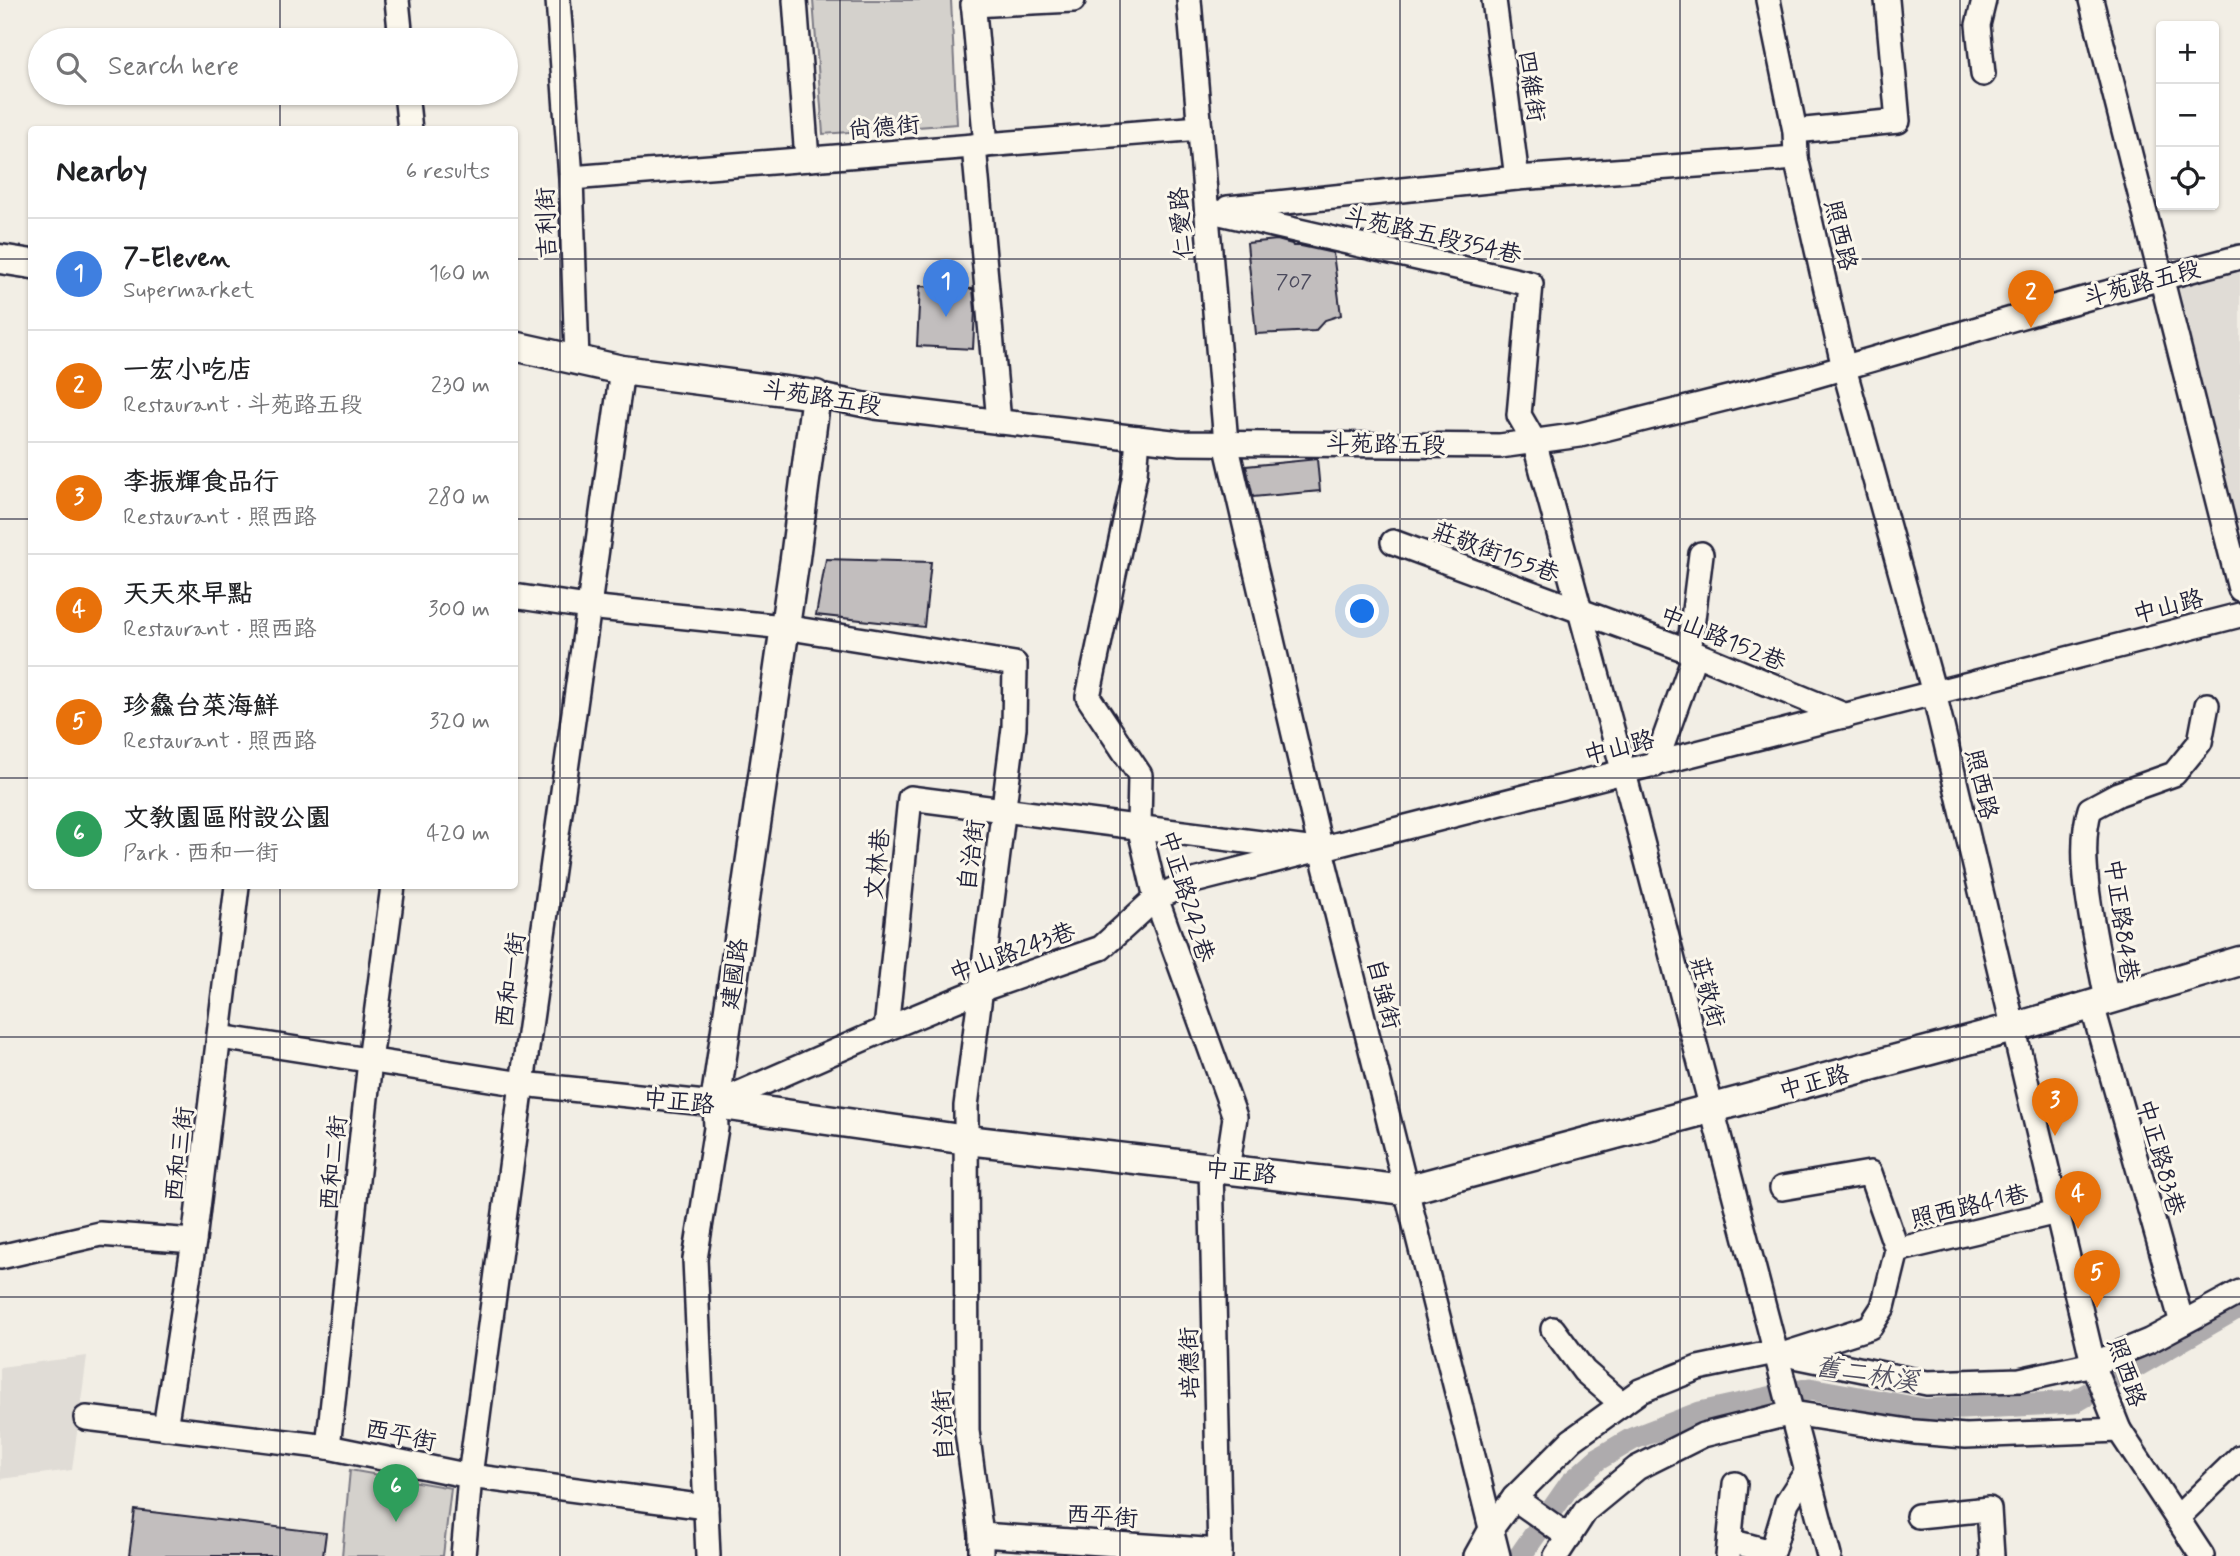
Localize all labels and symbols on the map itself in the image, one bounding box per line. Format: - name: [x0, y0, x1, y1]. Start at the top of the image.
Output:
- street label: 四維街: [1510, 48, 1551, 124]
- street label: 尚德街: [847, 110, 921, 147]
- street label: 吉利街: [531, 186, 564, 259]
- street label: 仁愛路: [1164, 186, 1201, 260]
- street label: 照西路: [1816, 197, 1863, 274]
- street label: 斗苑路五段354巷: [1341, 201, 1525, 272]
- street label: 斗苑路五段: [2080, 254, 2204, 315]
- pin: 1: [923, 259, 969, 317]
- house number: 707: [1276, 268, 1312, 296]
- pin: 2: [2008, 270, 2054, 328]
- street label: 斗苑路五段: [760, 374, 883, 423]
- street label: 斗苑路五段: [1326, 429, 1446, 462]
- street label: 莊敬街155巷: [1428, 516, 1563, 591]
- street label: 中山路: [2130, 584, 2207, 631]
- your location: [1345, 594, 1379, 628]
- street label: 中山路152巷: [1655, 600, 1790, 679]
- street label: 中山路: [1581, 725, 1658, 772]
- street label: 照西路: [1957, 746, 2004, 823]
- street label: 自治街: [953, 818, 992, 893]
- street label: 文林巷: [859, 827, 898, 902]
- street label: 中正路242巷: [1151, 827, 1220, 966]
- street label: 中正路84巷: [2097, 857, 2145, 984]
- street label: 中山路243巷: [945, 916, 1080, 991]
- street label: 西和一街: [489, 931, 534, 1030]
- street label: 建國路: [715, 936, 756, 1012]
- street label: 莊敬街: [1682, 954, 1731, 1031]
- street label: 自強街: [1359, 956, 1406, 1033]
- street label: 中正路: [1776, 1059, 1853, 1108]
- pin: 3: [2032, 1078, 2078, 1136]
- street label: 中正路: [641, 1083, 716, 1122]
- street label: 中正路83巷: [2128, 1096, 2191, 1219]
- street label: 西和三街: [159, 1105, 202, 1204]
- street label: 西和二街: [314, 1114, 355, 1213]
- street label: 中正路: [1203, 1153, 1278, 1192]
- pin: 4: [2055, 1171, 2101, 1229]
- street label: 照西路41巷: [1907, 1179, 2031, 1236]
- pin: 5: [2074, 1250, 2120, 1308]
- street label: 培德街: [1174, 1327, 1207, 1399]
- street label: 照西路: [2099, 1333, 2152, 1412]
- water label: 舊二林溪: [1813, 1350, 1923, 1400]
- street label: 自治街: [927, 1388, 962, 1462]
- street label: 西平街: [362, 1414, 439, 1459]
- pin: 6: [373, 1464, 419, 1522]
- street label: 西平街: [1065, 1500, 1139, 1535]

